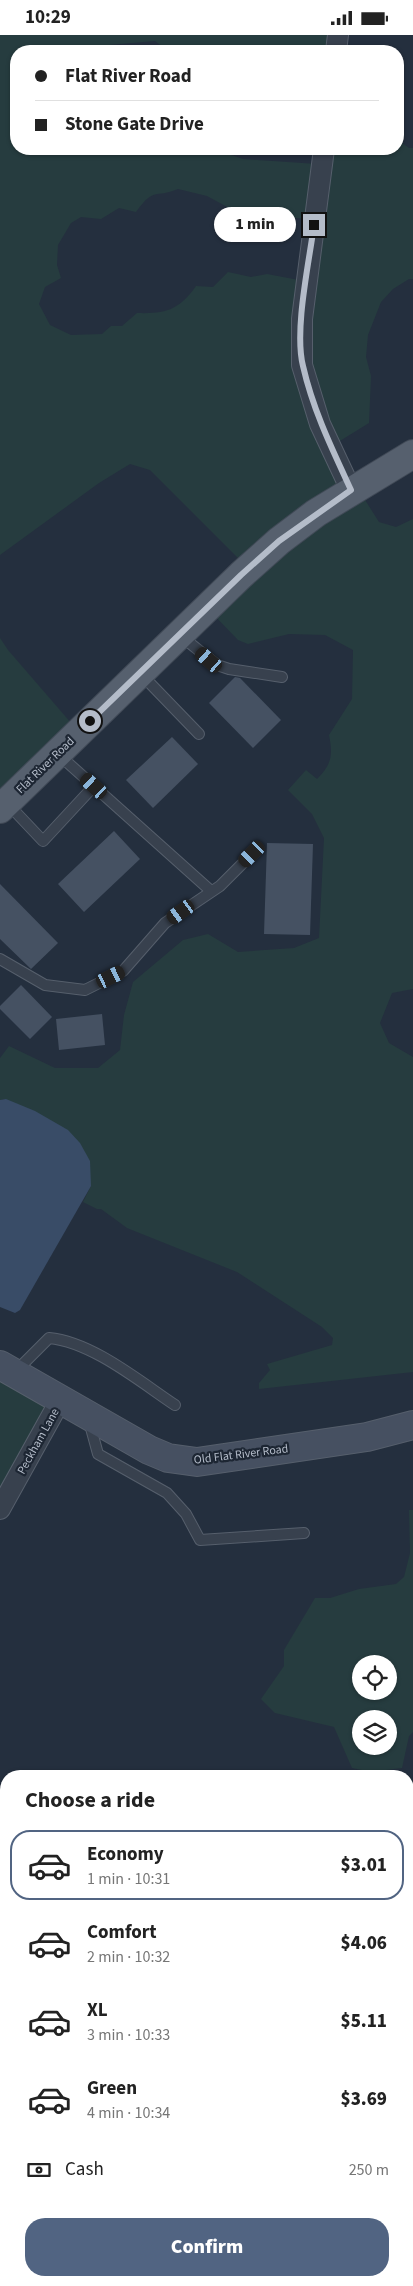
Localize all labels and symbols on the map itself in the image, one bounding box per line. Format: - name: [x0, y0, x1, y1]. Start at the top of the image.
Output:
- callout: 1 min: [214, 207, 296, 243]
- route end: [303, 214, 325, 236]
- car: [192, 644, 225, 676]
- route start: [79, 710, 101, 732]
- street label: Flat River Road: [12, 733, 78, 798]
- car: [77, 770, 110, 802]
- car: [236, 838, 267, 870]
- car: [164, 897, 197, 927]
- car: [94, 964, 127, 990]
- street label: Peckham Lane: [13, 1405, 64, 1477]
- street label: Old Flat River Road: [193, 1440, 289, 1469]

